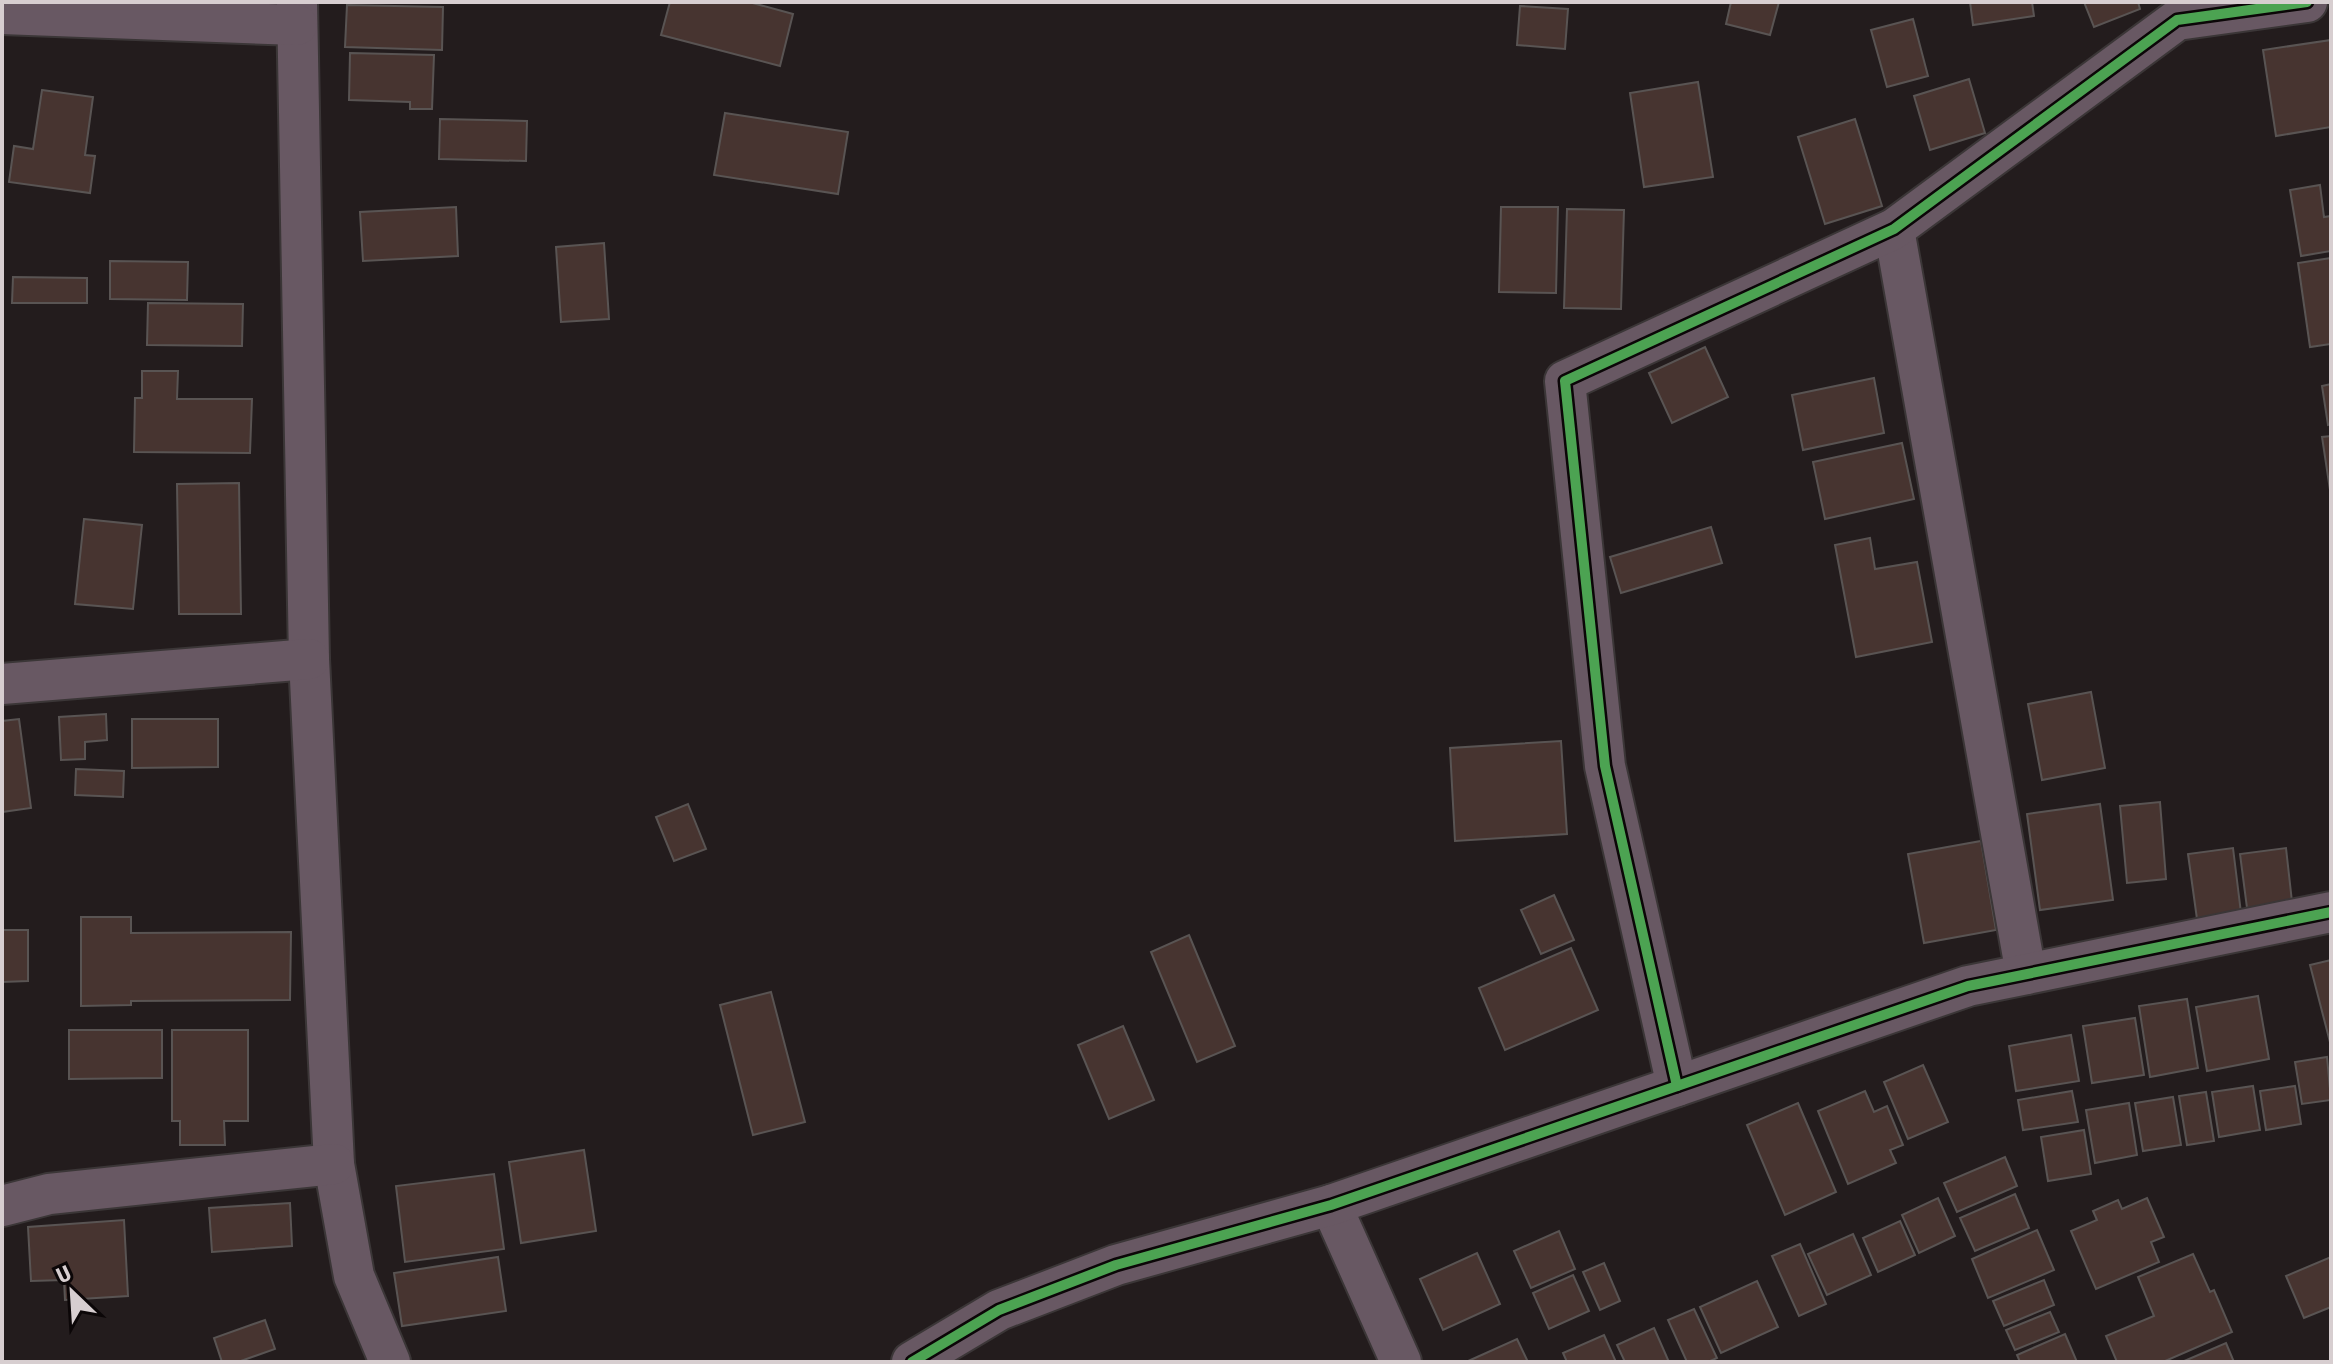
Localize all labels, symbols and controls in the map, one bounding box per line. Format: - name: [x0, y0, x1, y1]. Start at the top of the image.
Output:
- north arrow: [32, 1252, 112, 1332]
- text: U: [52, 1259, 75, 1289]

